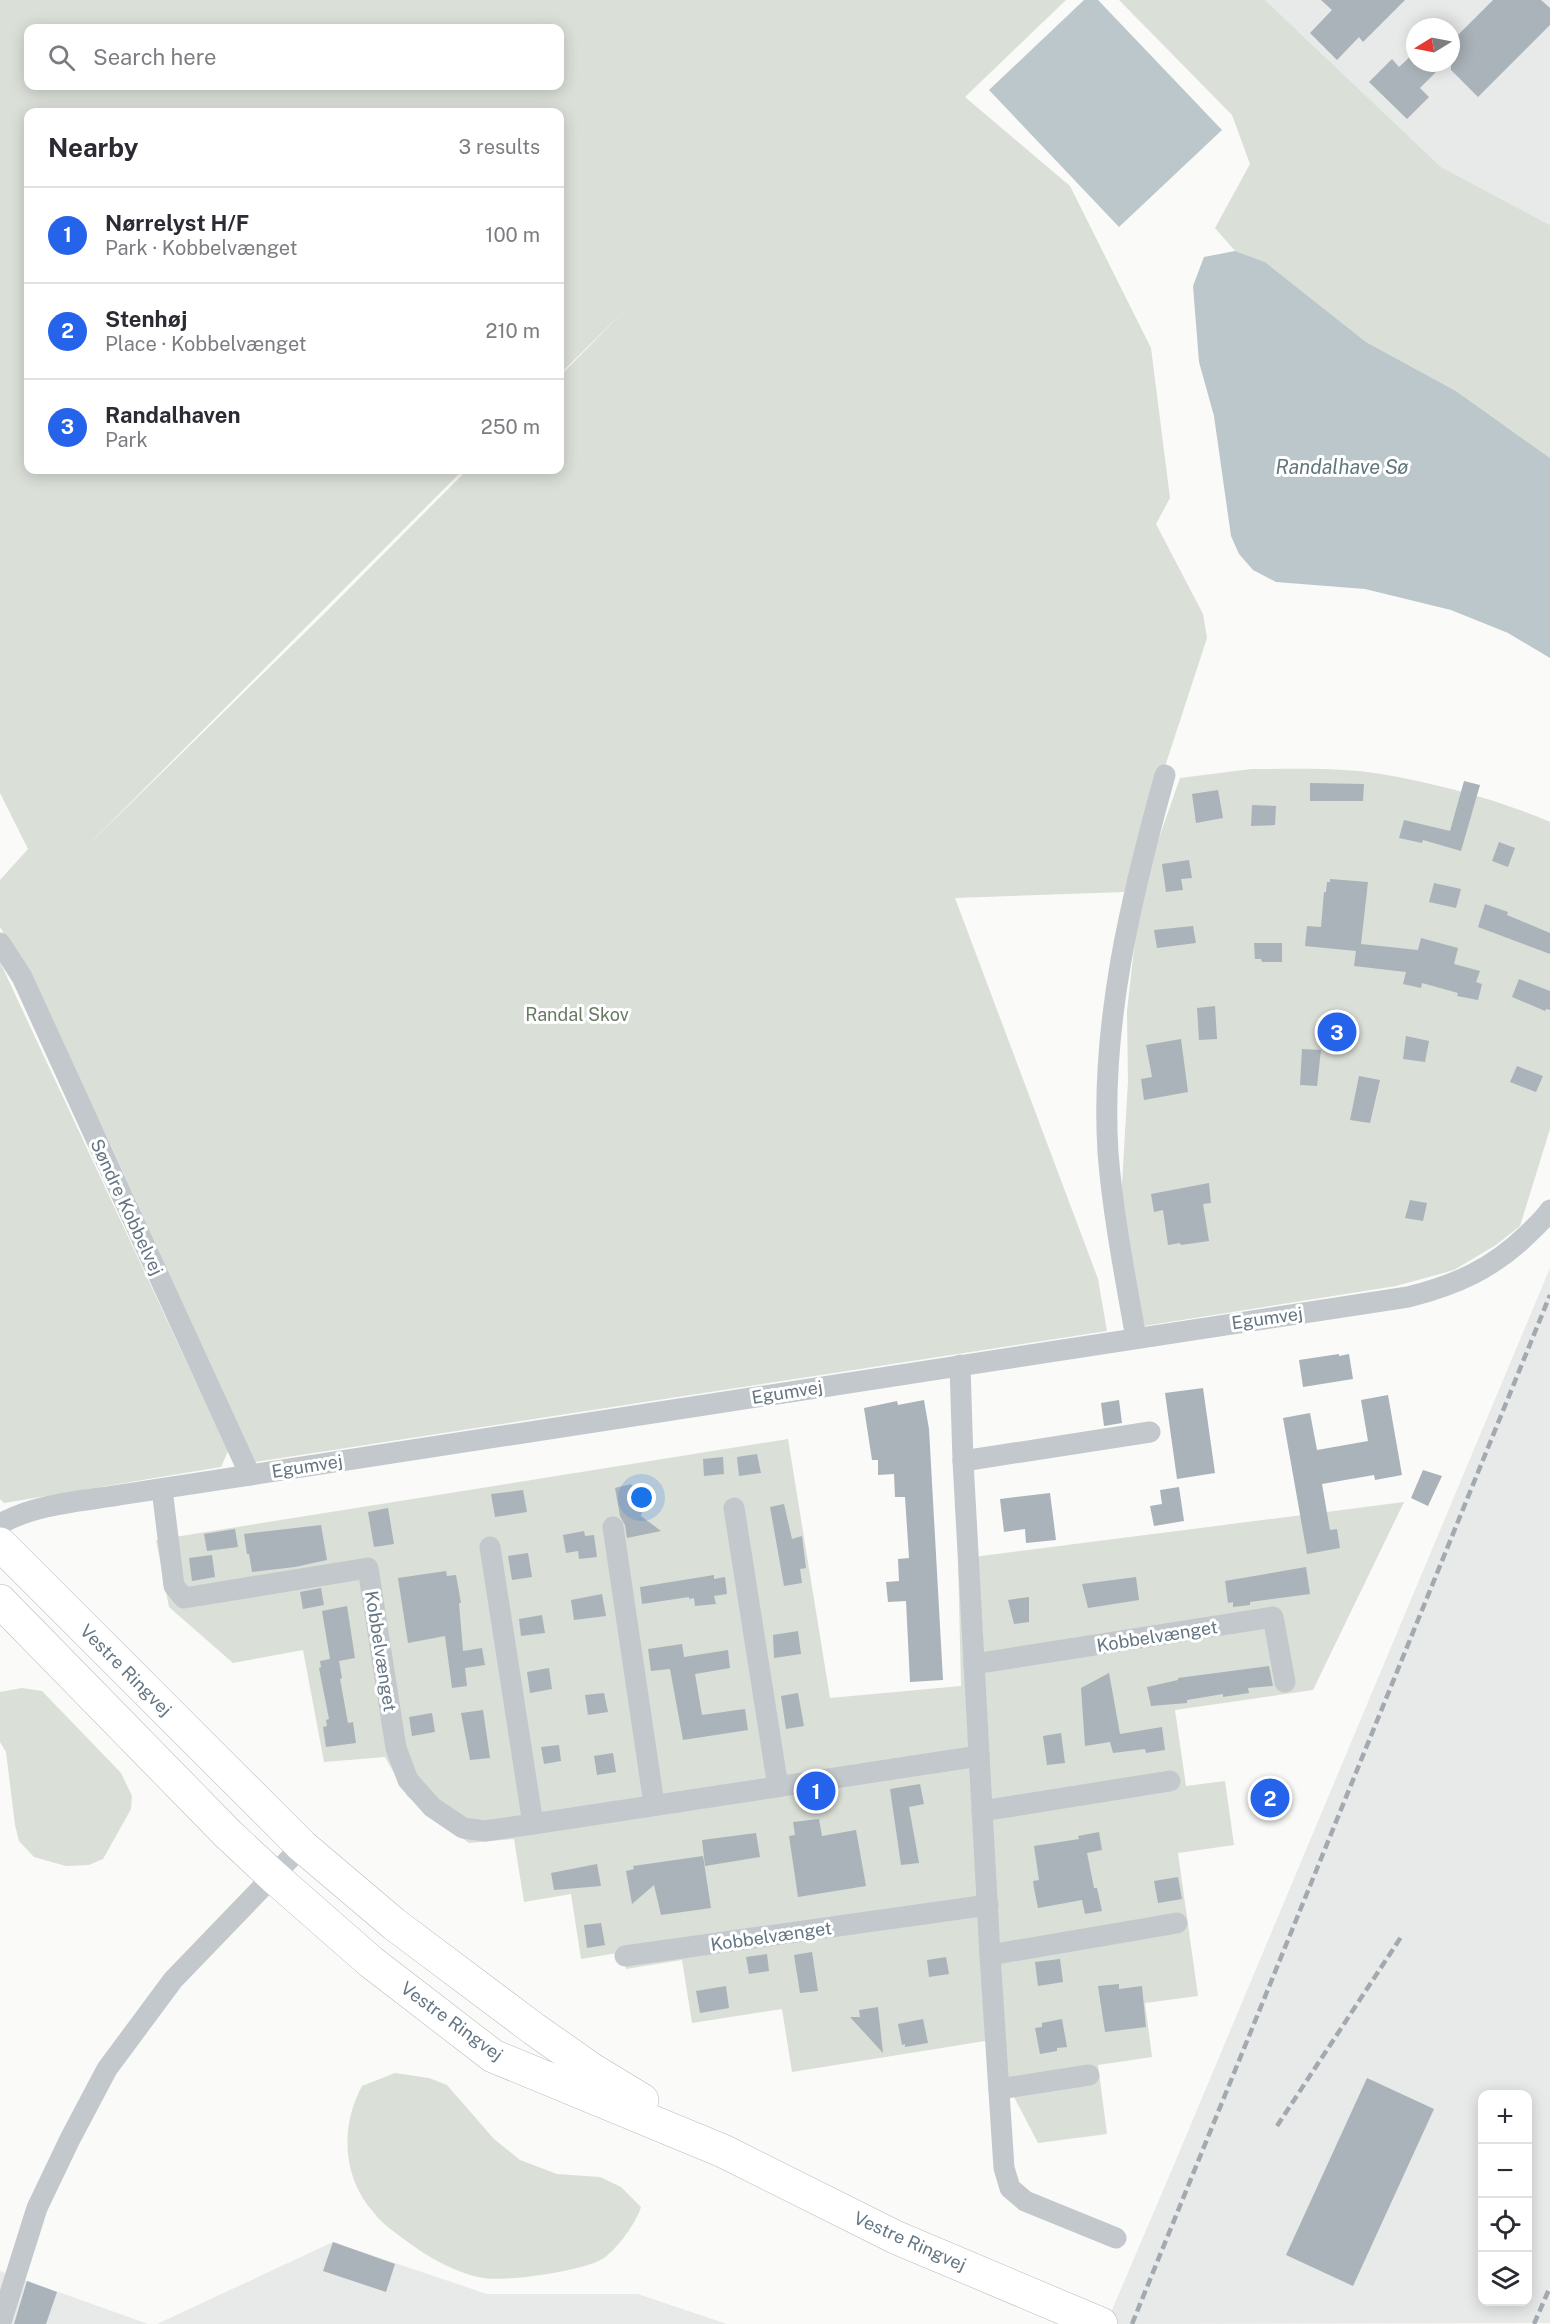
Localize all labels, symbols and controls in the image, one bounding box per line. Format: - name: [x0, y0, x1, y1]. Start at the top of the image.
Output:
- north arrow: [1406, 18, 1460, 72]
- search box: [24, 24, 564, 90]
- icon: search: [45, 41, 78, 74]
- text: Search here: [93, 44, 217, 70]
- text: Nearby: [48, 132, 138, 163]
- text: 3 results: [459, 135, 540, 159]
- text: Nørrelyst H/F: [105, 210, 249, 236]
- text: 1: [63, 223, 72, 247]
- text: 100 m: [485, 223, 540, 247]
- text: Park · Kobbelvænget: [105, 236, 298, 260]
- text: Stenhøj: [105, 306, 187, 332]
- text: 2: [61, 319, 74, 343]
- text: 210 m: [486, 319, 540, 343]
- text: Place · Kobbelvænget: [105, 332, 307, 356]
- text: Randalhaven: [105, 402, 240, 428]
- text: 3: [61, 415, 74, 439]
- text: 250 m: [481, 415, 540, 439]
- text: Park: [105, 428, 148, 452]
- water label: Randalhave Sø: [1276, 455, 1409, 479]
- park label: Randal Skov: [525, 1004, 629, 1025]
- pin: 3: [1318, 1010, 1356, 1054]
- street label: Søndre Kobbelvej: [86, 1136, 168, 1278]
- street label: Egumvej: [1230, 1303, 1304, 1333]
- street label: Egumvej: [750, 1376, 824, 1408]
- street label: Egumvej: [270, 1450, 344, 1482]
- your location: [627, 1483, 656, 1512]
- street label: Kobbelvænget: [361, 1589, 401, 1713]
- street label: Kobbelvænget: [1095, 1616, 1219, 1656]
- street label: Vestre Ringvej: [76, 1620, 176, 1720]
- pin: 1: [796, 1768, 836, 1814]
- pin: 2: [1250, 1776, 1290, 1820]
- street label: Kobbelvænget: [709, 1917, 833, 1955]
- street label: Vestre Ringvej: [397, 1977, 507, 2065]
- map controls: [1478, 2090, 1532, 2306]
- button: +: [1478, 2090, 1532, 2144]
- button: −: [1478, 2144, 1532, 2198]
- button: locate: [1478, 2198, 1532, 2252]
- street label: Vestre Ringvej: [851, 2207, 969, 2275]
- button: layers: [1478, 2252, 1532, 2306]

